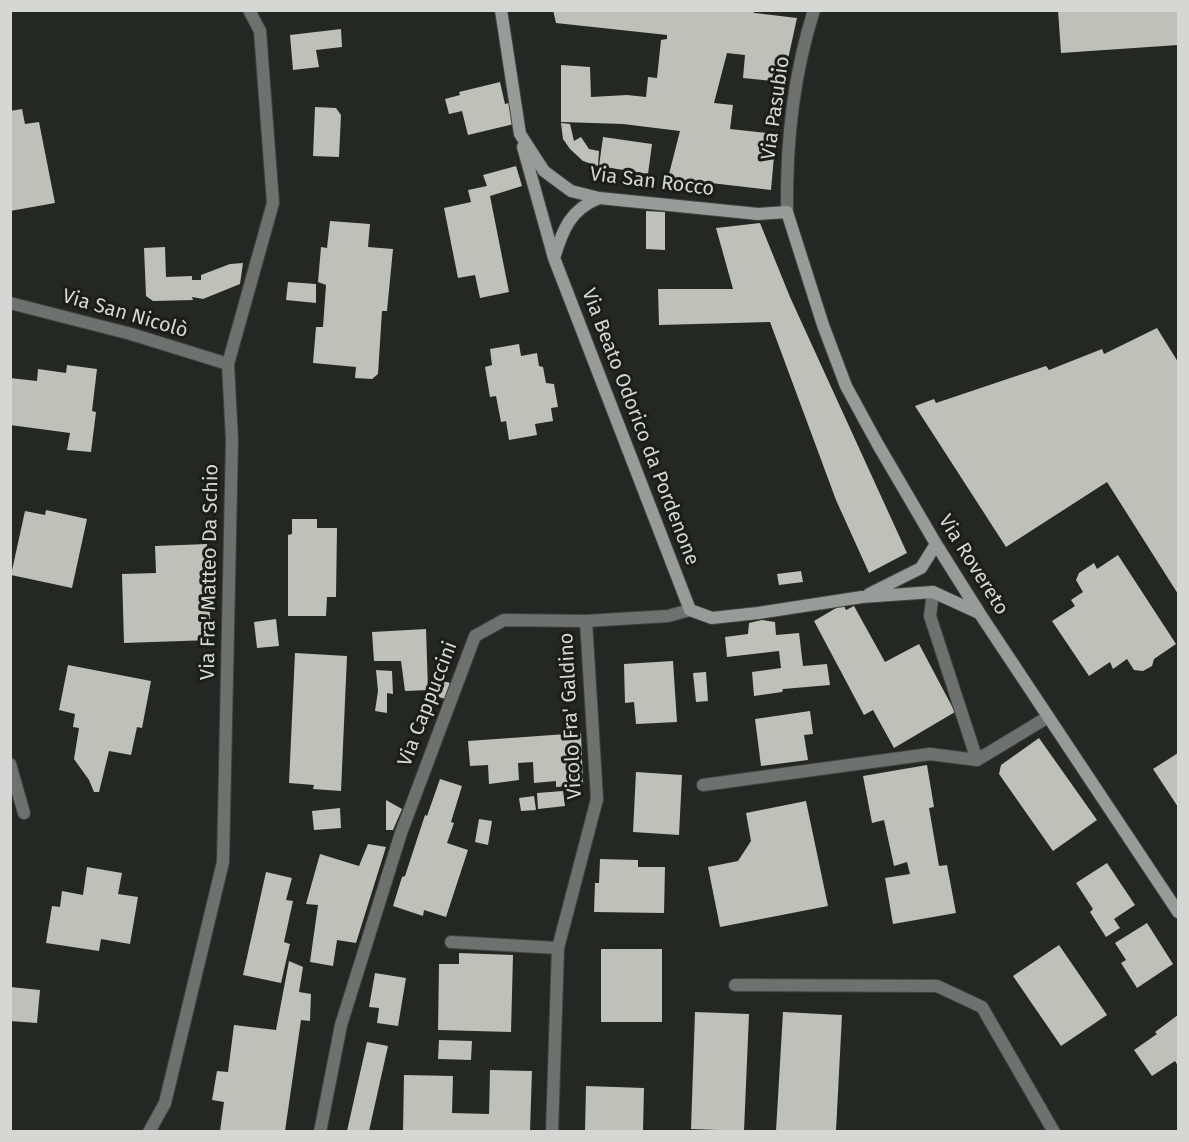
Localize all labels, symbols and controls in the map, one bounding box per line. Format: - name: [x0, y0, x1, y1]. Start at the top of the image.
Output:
- street label: Via Pasubio: [757, 55, 795, 161]
- street label: Via San Rocco: [588, 162, 716, 202]
- street label: Via San Nicolò: [60, 285, 190, 343]
- street label: Via Beato Odorico da Pordenone: [576, 285, 704, 569]
- street label: Via Fra' Matteo Da Schio: [196, 464, 224, 680]
- street label: Via Rovereto: [933, 510, 1013, 620]
- street label: Vicolo Fra' Galdino: [555, 632, 587, 800]
- street label: Via Cappuccini: [393, 638, 463, 770]

